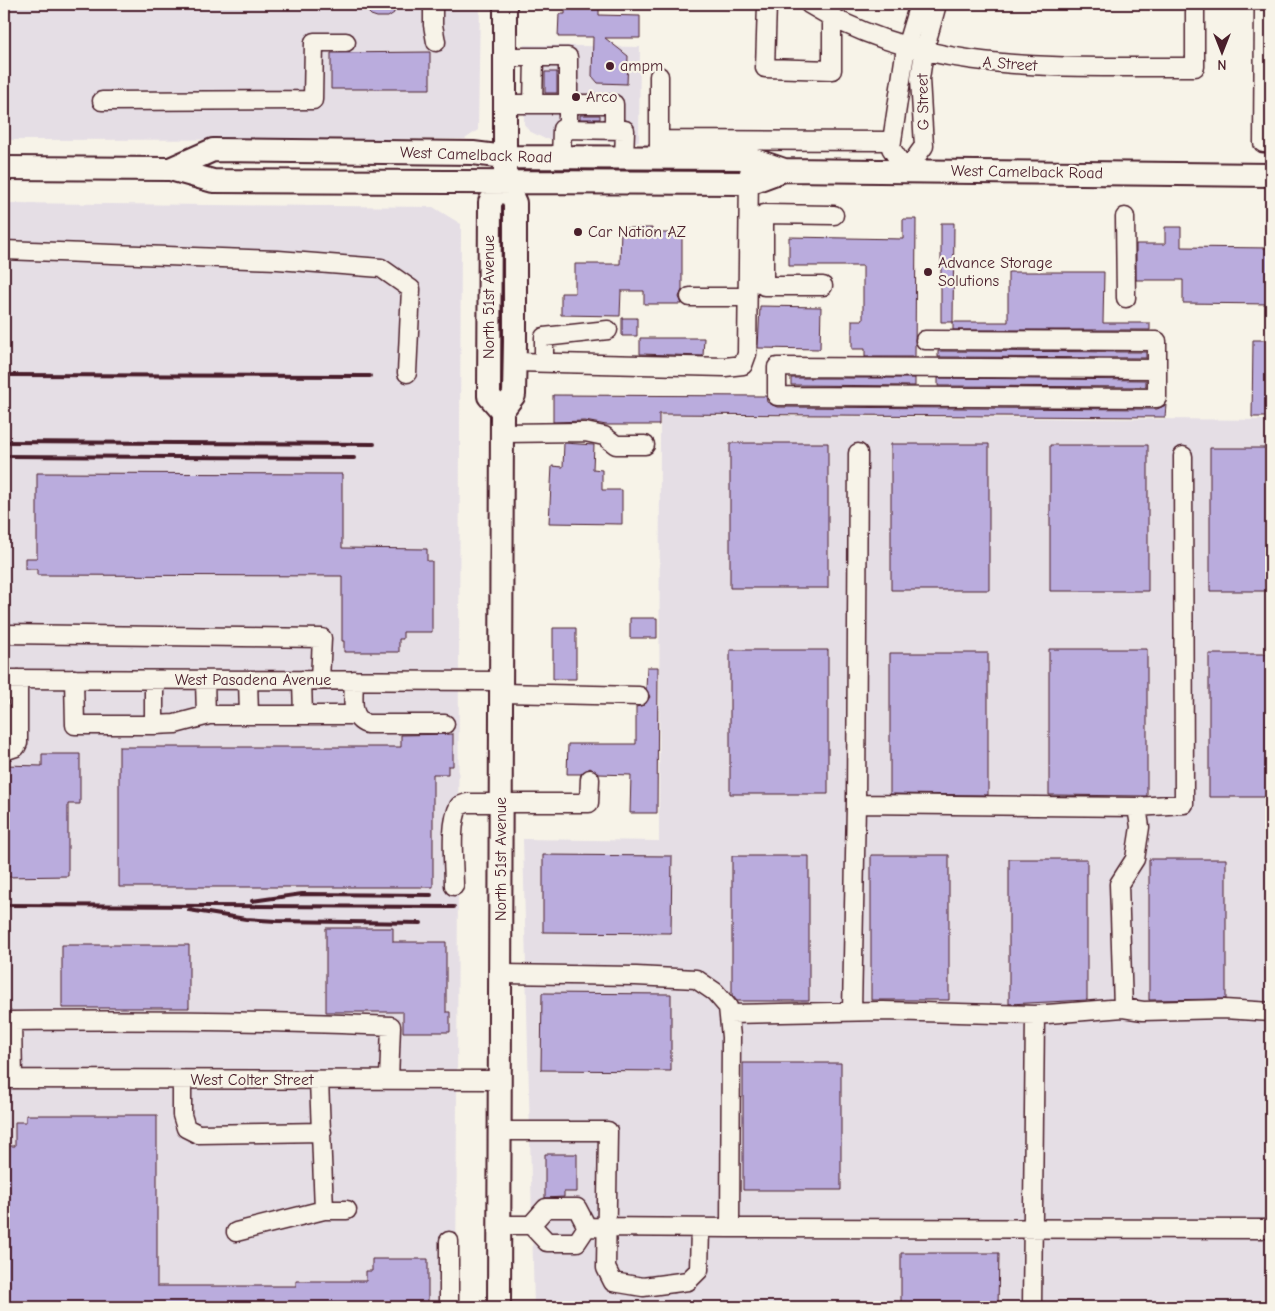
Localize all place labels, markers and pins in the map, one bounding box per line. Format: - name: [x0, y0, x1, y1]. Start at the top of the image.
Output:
- place label: ampm: [620, 57, 663, 75]
- marker: ampm: [604, 60, 616, 72]
- place label: Arco: [586, 88, 617, 106]
- marker: Arco: [570, 91, 582, 103]
- place label: Car Nation AZ: [588, 223, 686, 241]
- marker: Car Nation AZ: [572, 226, 584, 238]
- place label: Advance Storage Solutions: [938, 254, 1053, 290]
- marker: Advance Storage Solutions: [922, 266, 934, 278]

